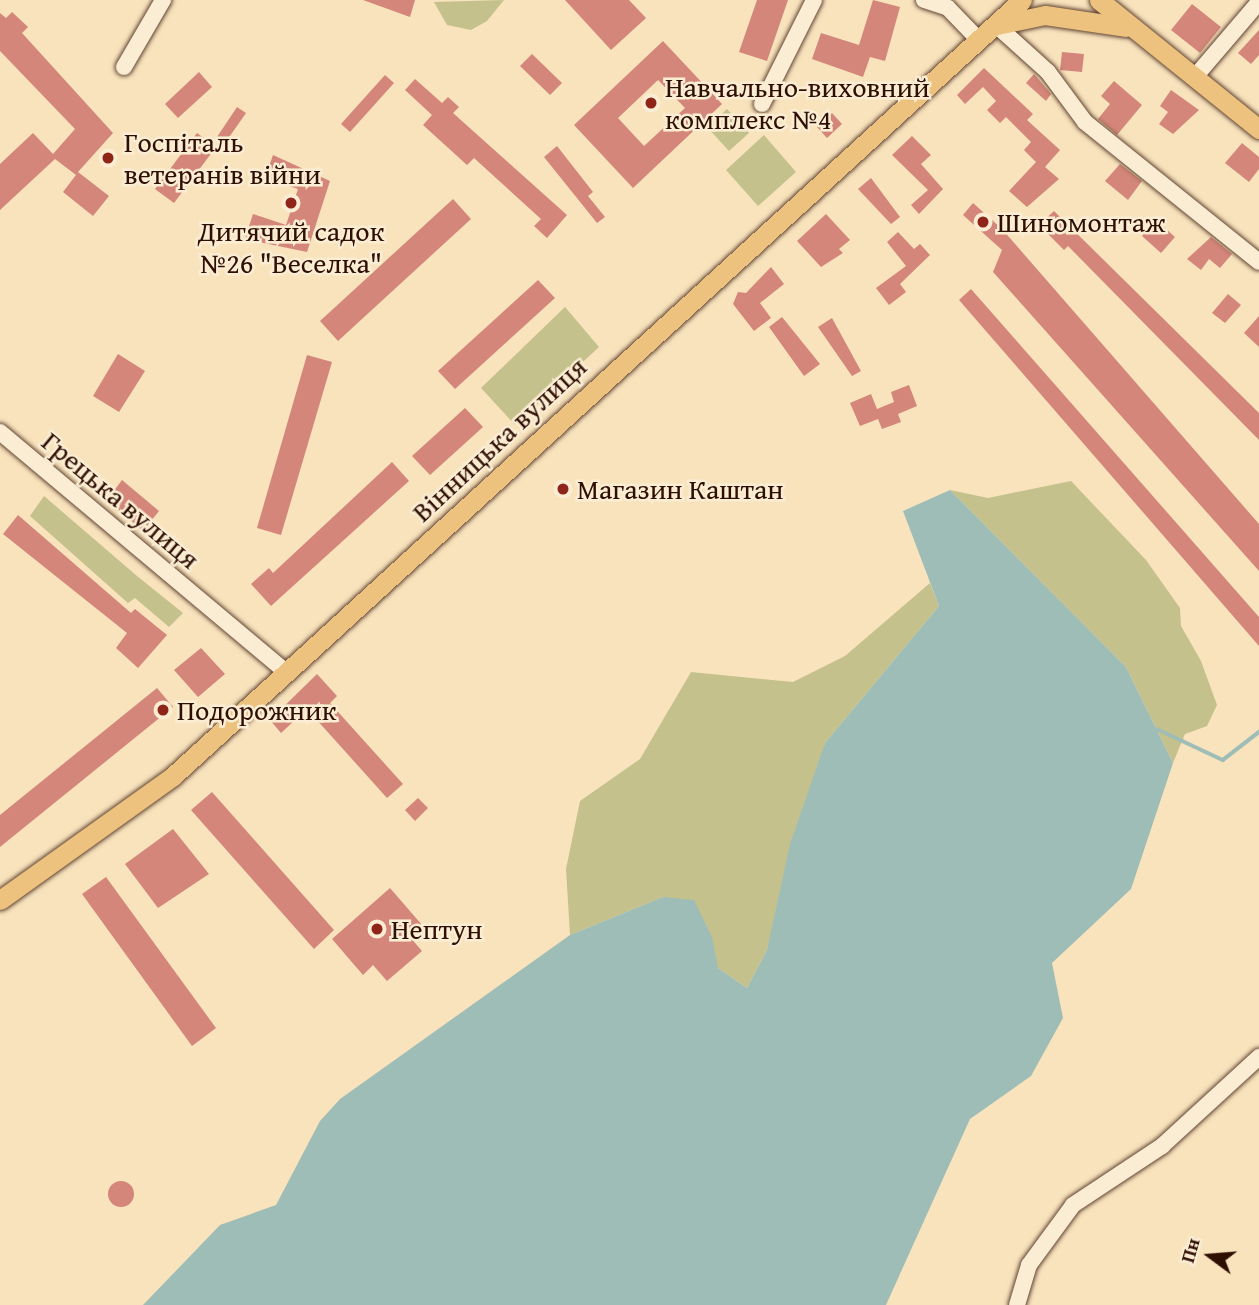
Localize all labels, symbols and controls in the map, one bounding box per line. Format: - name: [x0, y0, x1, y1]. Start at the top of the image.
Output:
- place label: Навчально-виховний комплекс №4: [665, 70, 930, 136]
- marker: Навчально-виховний комплекс №4: [643, 95, 659, 111]
- place label: Госпіталь ветеранів війни: [124, 125, 321, 191]
- marker: Госпіталь ветеранів війни: [98, 148, 118, 168]
- marker: Дитячий садок №26 "Веселка": [283, 195, 299, 211]
- place label: Шиномонтаж: [997, 205, 1165, 239]
- place label: Дитячий садок №26 "Веселка": [198, 214, 384, 280]
- marker: Шиномонтаж: [975, 214, 991, 230]
- street label: Вінницька вулиця: [405, 350, 593, 528]
- street label: Грецька вулиця: [35, 424, 207, 576]
- place label: Магазин Каштан: [577, 472, 784, 506]
- marker: Магазин Каштан: [555, 481, 571, 497]
- place label: Подорожник: [177, 693, 336, 727]
- marker: Подорожник: [155, 702, 171, 718]
- place label: Нептун: [391, 912, 483, 946]
- marker: Нептун: [369, 921, 385, 937]
- north arrow: [1175, 1221, 1245, 1291]
- text: Пн: [1173, 1235, 1207, 1266]

